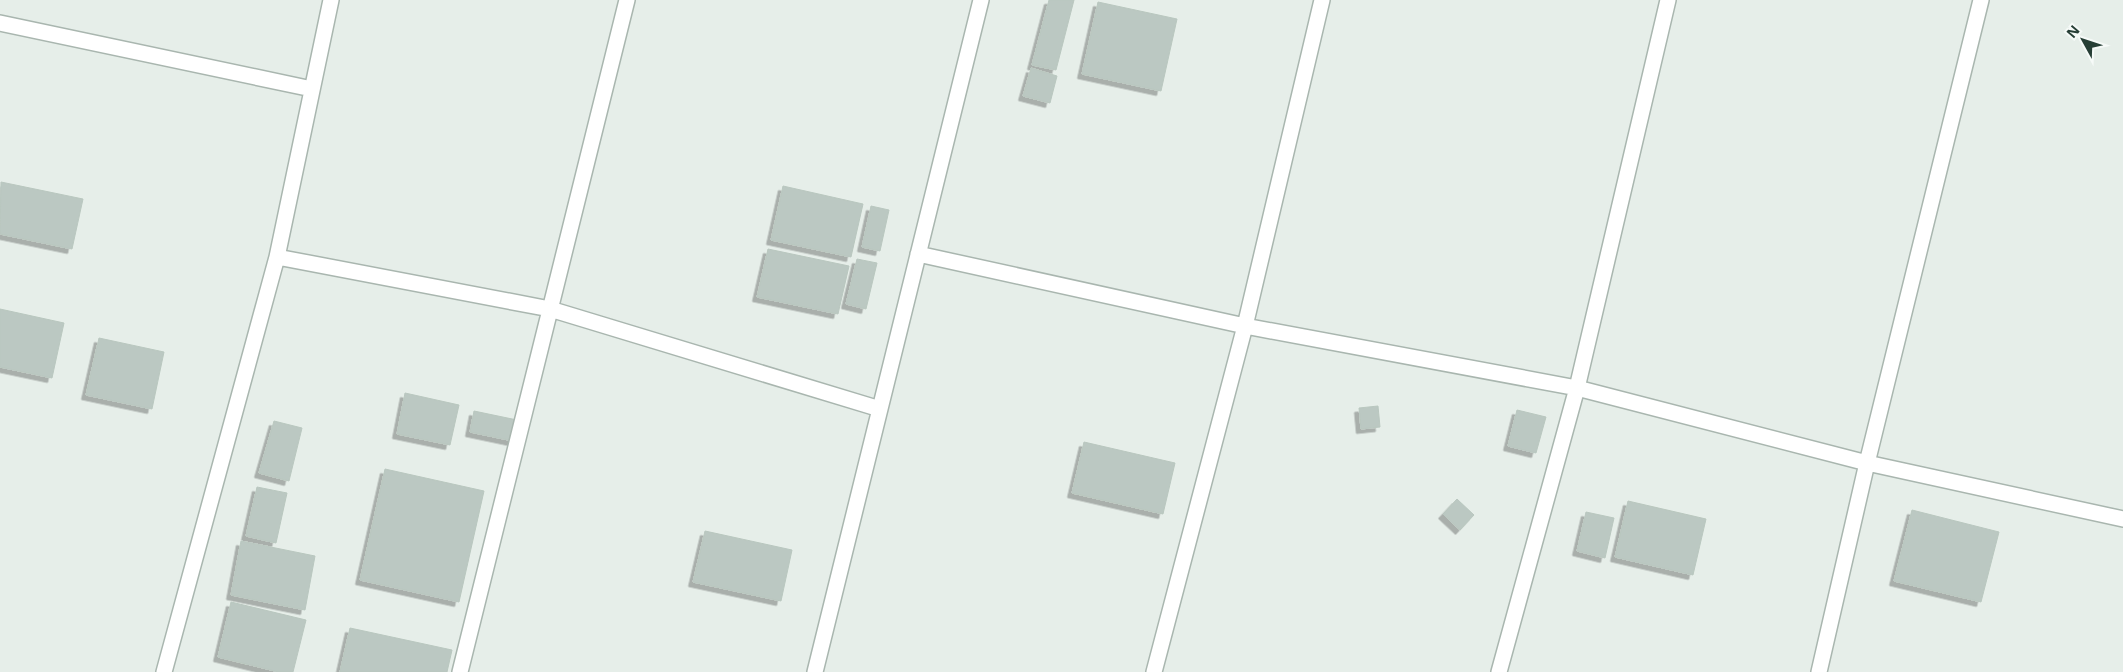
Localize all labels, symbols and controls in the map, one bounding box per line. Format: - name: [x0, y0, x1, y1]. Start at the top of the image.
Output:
- north arrow: [2058, 15, 2108, 65]
- text: N: [2062, 21, 2084, 42]

